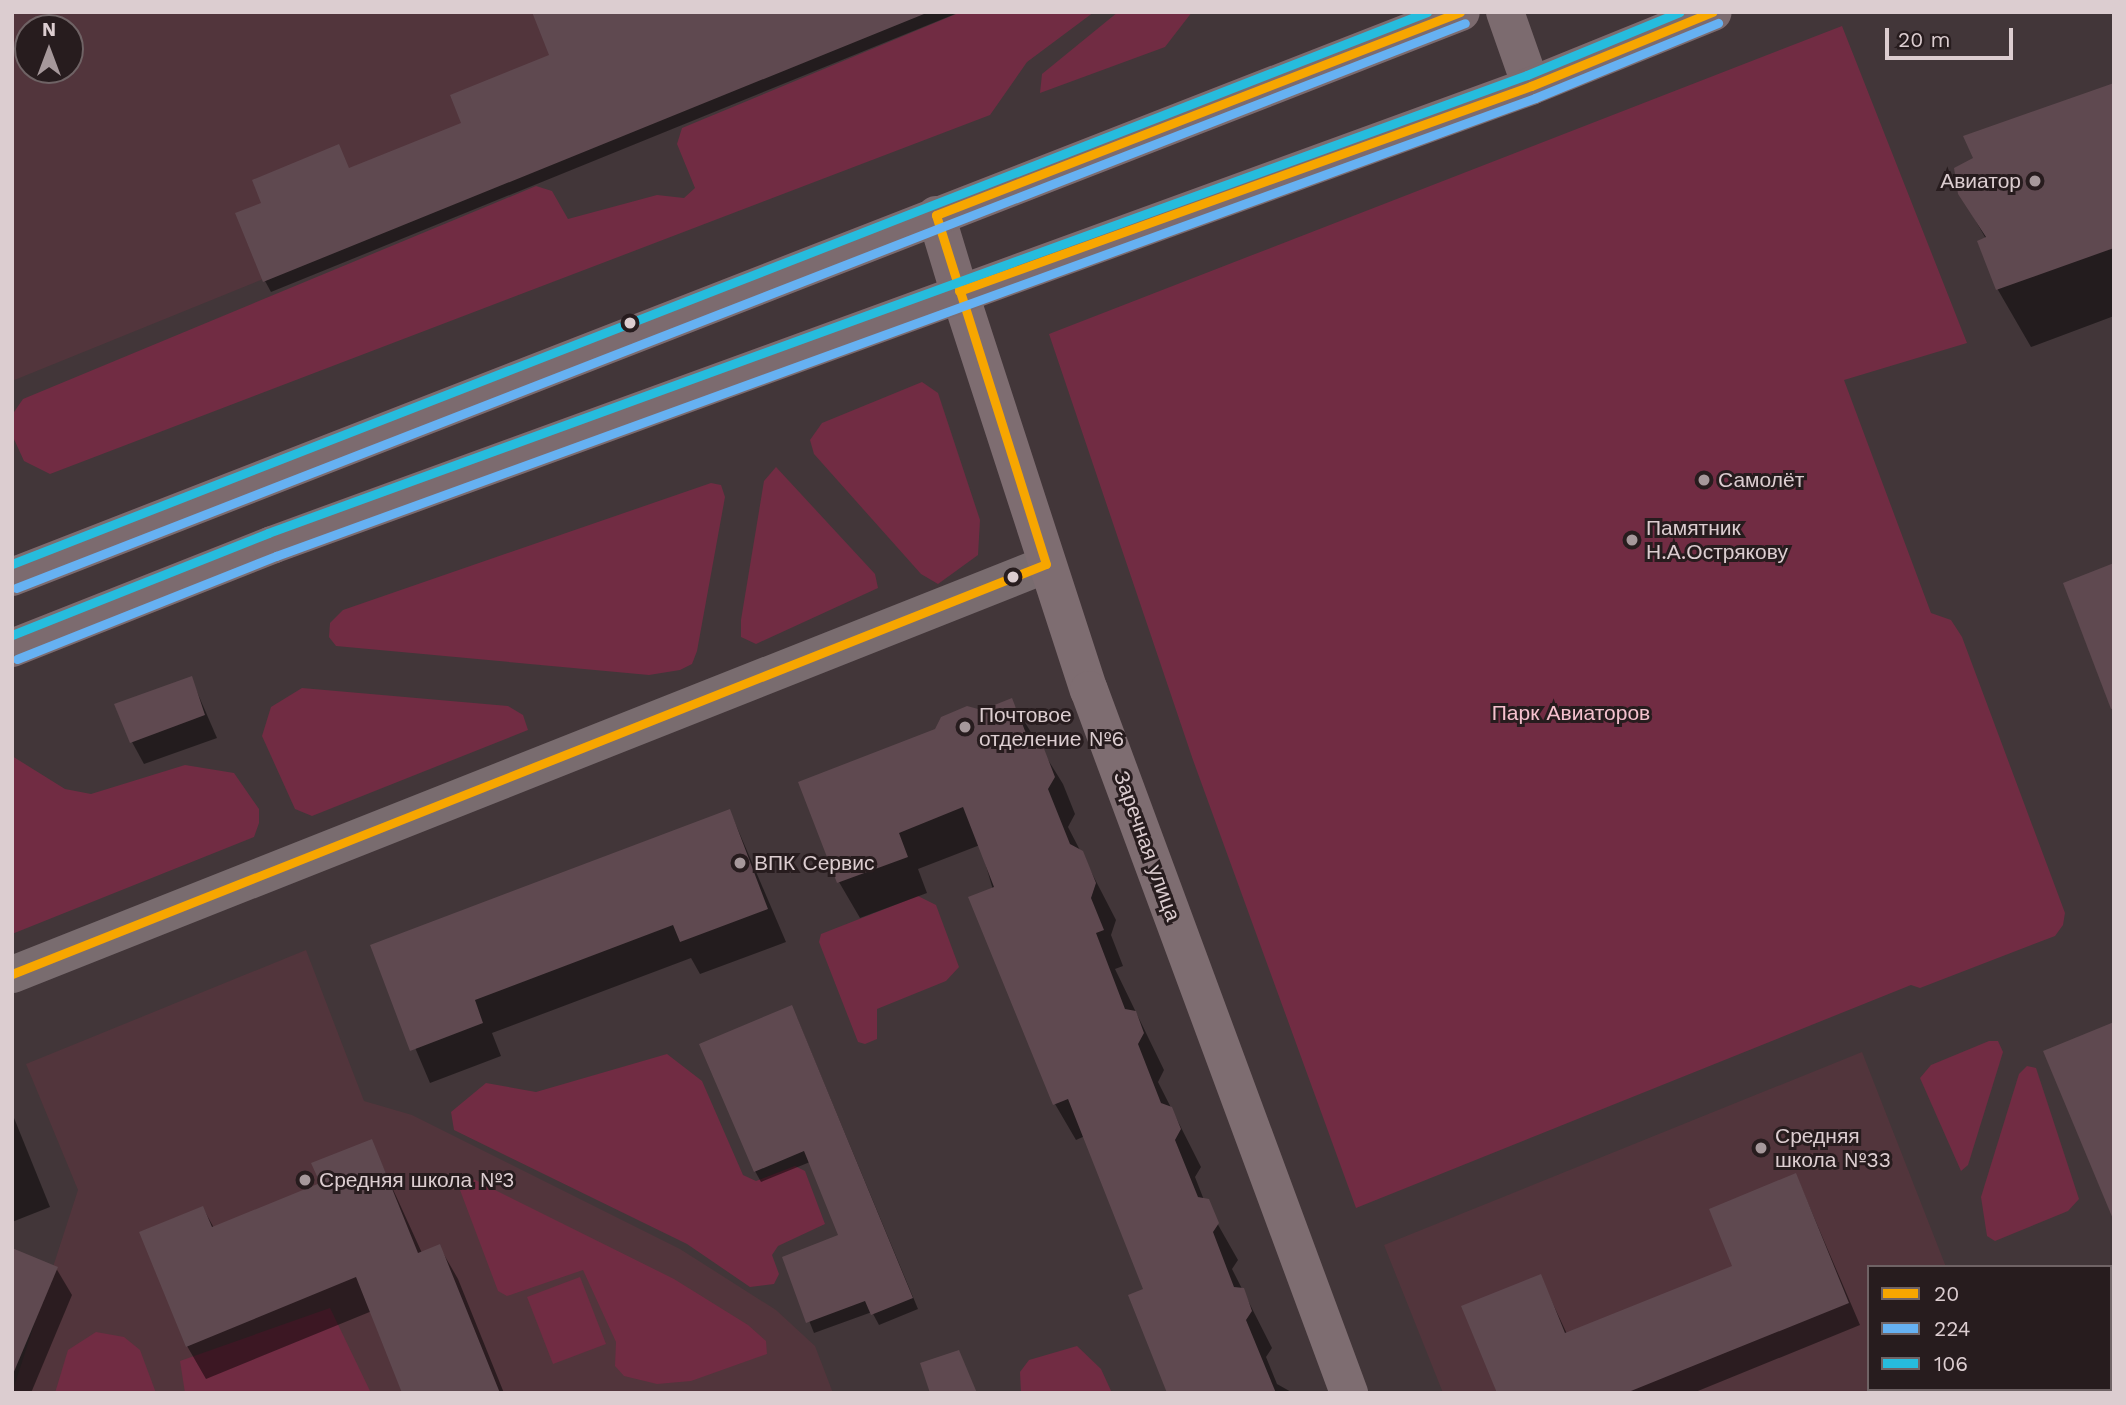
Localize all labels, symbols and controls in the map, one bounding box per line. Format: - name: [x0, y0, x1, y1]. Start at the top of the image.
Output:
- north arrow: [14, 14, 84, 84]
- scale bar: [1888, 14, 2016, 58]
- text: N: [42, 18, 56, 41]
- text: 20 m: [1898, 27, 1950, 52]
- place label: Авиатор: [1940, 168, 2021, 194]
- marker: Авиатор: [2027, 173, 2043, 189]
- unlabelled marker: [623, 316, 637, 330]
- place label: Самолёт: [1718, 467, 1804, 493]
- marker: Самолёт: [1696, 472, 1712, 488]
- place label: Памятник Н.А.Острякову: [1646, 515, 1788, 565]
- marker: Памятник Н.А.Острякову: [1624, 532, 1640, 548]
- unlabelled marker: [1006, 570, 1020, 584]
- park label: Парк Авиаторов: [1492, 700, 1650, 726]
- place label: Почтовое отделение №6: [979, 702, 1124, 752]
- marker: Почтовое отделение №6: [957, 719, 973, 735]
- street label: Заречная улица: [1108, 768, 1186, 924]
- place label: ВПК Сервис: [754, 850, 874, 876]
- marker: ВПК Сервис: [732, 855, 748, 871]
- place label: Средняя школа №33: [1775, 1123, 1891, 1173]
- marker: Средняя школа №33: [1753, 1140, 1769, 1156]
- place label: Средняя школа №3: [319, 1167, 515, 1193]
- marker: Средняя школа №3: [297, 1172, 313, 1188]
- legend: [1867, 1265, 2112, 1391]
- text: 20: [1934, 1281, 1959, 1306]
- text: 224: [1934, 1316, 1971, 1341]
- text: 106: [1934, 1351, 1968, 1376]

